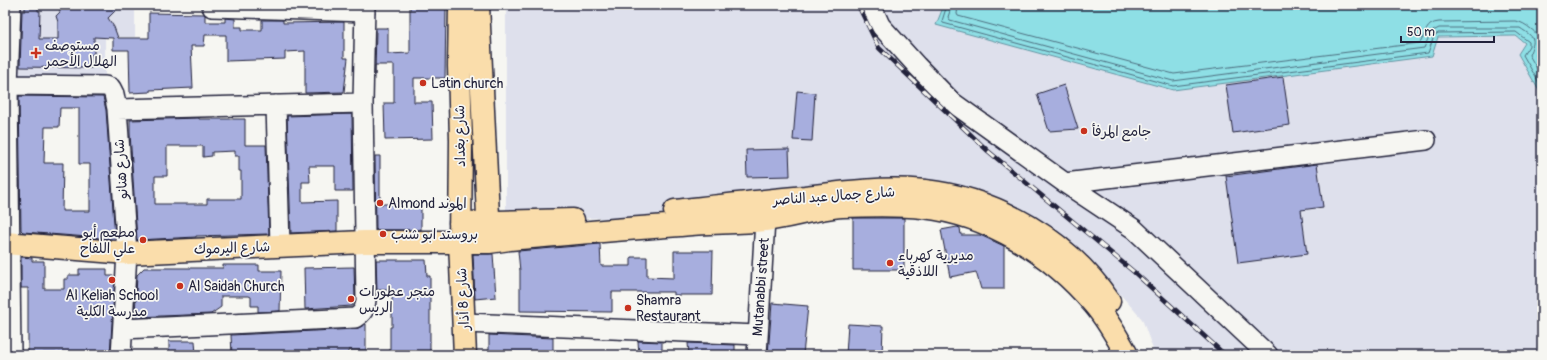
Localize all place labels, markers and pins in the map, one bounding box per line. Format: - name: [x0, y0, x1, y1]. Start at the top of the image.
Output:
- place label: مستوصف الهلال الأحمر: [44, 37, 117, 70]
- marker: مستوصف الهلال الأحمر: [30, 47, 42, 59]
- place label: Latin church: [431, 75, 503, 92]
- marker: Latin church: [418, 78, 428, 88]
- place label: جامع المرفأ: [1092, 123, 1151, 142]
- marker: جامع المرفأ: [1079, 126, 1089, 136]
- place label: Almond الموند: [388, 195, 467, 212]
- marker: Almond الموند: [375, 198, 385, 208]
- place label: مطعم أبو علي اللفاح: [80, 224, 135, 261]
- place label: بروستد ابو شنب: [391, 226, 478, 243]
- marker: بروستد ابو شنب: [378, 229, 388, 239]
- marker: مطعم أبو علي اللفاح: [138, 235, 148, 245]
- place label: مديرية كهرباء اللاذقية: [898, 247, 974, 280]
- marker: مديرية كهرباء اللاذقية: [885, 258, 895, 268]
- marker: Al Keliah School مدرسة الكلية: [107, 275, 117, 285]
- place label: Al Saidah Church: [188, 278, 285, 295]
- marker: Al Saidah Church: [175, 281, 185, 291]
- place label: متجر عطورات الريس: [359, 283, 435, 316]
- place label: Al Keliah School مدرسة الكلية: [66, 287, 158, 320]
- place label: Shamra Restaurant: [636, 292, 701, 325]
- marker: متجر عطورات الريس: [346, 294, 356, 304]
- marker: Shamra Restaurant: [623, 303, 633, 313]

